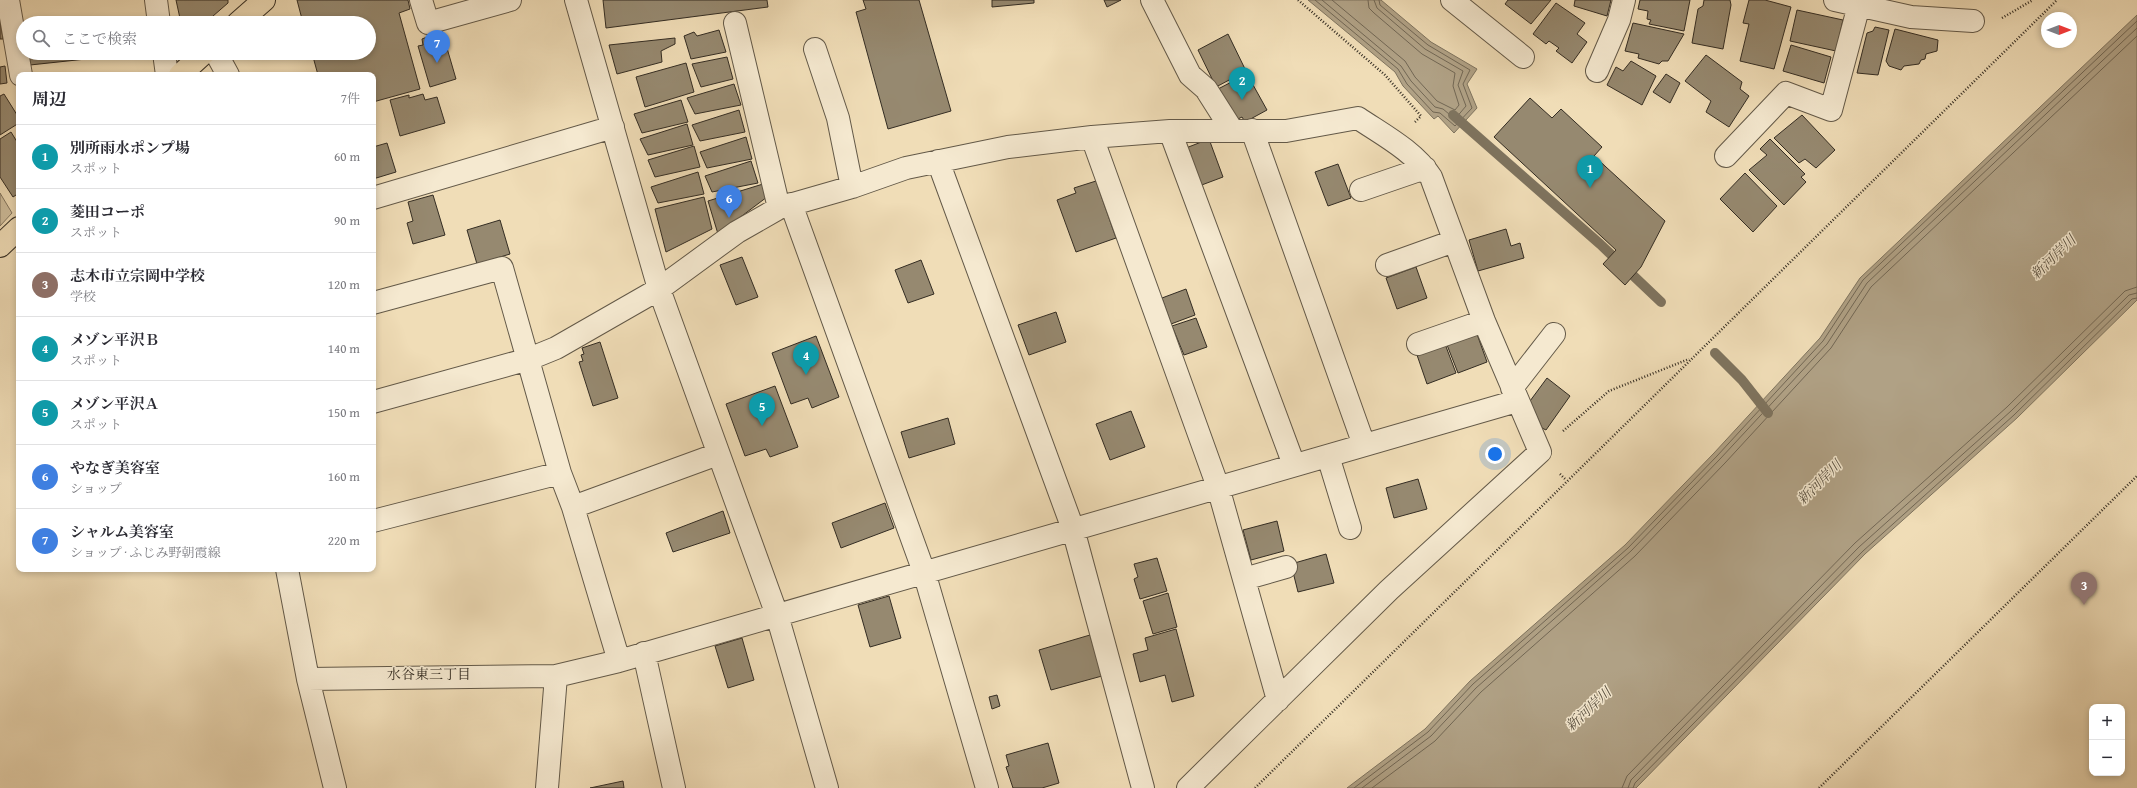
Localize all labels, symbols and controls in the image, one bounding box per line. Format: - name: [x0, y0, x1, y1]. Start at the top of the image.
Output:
- north arrow: [2041, 12, 2077, 48]
- search box: [16, 16, 376, 60]
- icon: search: [30, 27, 52, 49]
- text: ここで検索: [62, 28, 137, 49]
- pin: 7: [424, 30, 450, 63]
- pin: 2: [1229, 67, 1255, 100]
- text: 周辺: [32, 86, 66, 111]
- text: 7件: [341, 89, 360, 108]
- text: 別所雨水ポンプ場: [70, 137, 190, 158]
- text: 1: [42, 147, 48, 166]
- text: 60 m: [334, 147, 360, 166]
- pin: 1: [1577, 155, 1603, 188]
- text: スポット: [70, 159, 122, 178]
- pin: 6: [716, 185, 742, 218]
- text: 菱田コーポ: [70, 201, 145, 222]
- text: 2: [42, 211, 48, 230]
- text: 90 m: [334, 211, 360, 230]
- text: スポット: [70, 223, 122, 242]
- water label: 新河岸川: [2026, 229, 2082, 284]
- text: 志木市立宗岡中学校: [70, 265, 205, 286]
- text: 3: [42, 275, 48, 294]
- text: 120 m: [328, 275, 360, 294]
- text: 学校: [70, 287, 96, 306]
- text: メゾン平沢Ｂ: [70, 329, 160, 350]
- text: 4: [42, 339, 48, 358]
- text: 140 m: [328, 339, 360, 358]
- pin: 4: [793, 342, 819, 375]
- text: スポット: [70, 351, 122, 370]
- text: メゾン平沢Ａ: [70, 393, 160, 414]
- pin: 5: [749, 393, 775, 426]
- text: 5: [42, 403, 48, 422]
- text: 150 m: [328, 403, 360, 422]
- text: スポット: [70, 415, 122, 434]
- your location: [1485, 444, 1505, 464]
- water label: 新河岸川: [1792, 454, 1847, 509]
- text: やなぎ美容室: [70, 457, 160, 478]
- text: 6: [42, 467, 48, 486]
- text: 160 m: [328, 467, 360, 486]
- text: ショップ: [70, 479, 122, 498]
- text: シャルム美容室: [70, 521, 174, 542]
- text: 7: [42, 531, 48, 550]
- text: 220 m: [328, 531, 360, 550]
- text: ショップ · ふじみ野朝霞線: [70, 543, 221, 562]
- pin: 3: [2071, 572, 2097, 605]
- district label: 水谷東三丁目: [387, 664, 471, 684]
- water label: 新河岸川: [1561, 681, 1617, 735]
- map controls: [2089, 704, 2125, 776]
- button: +: [2089, 704, 2125, 740]
- button: −: [2089, 740, 2125, 776]

